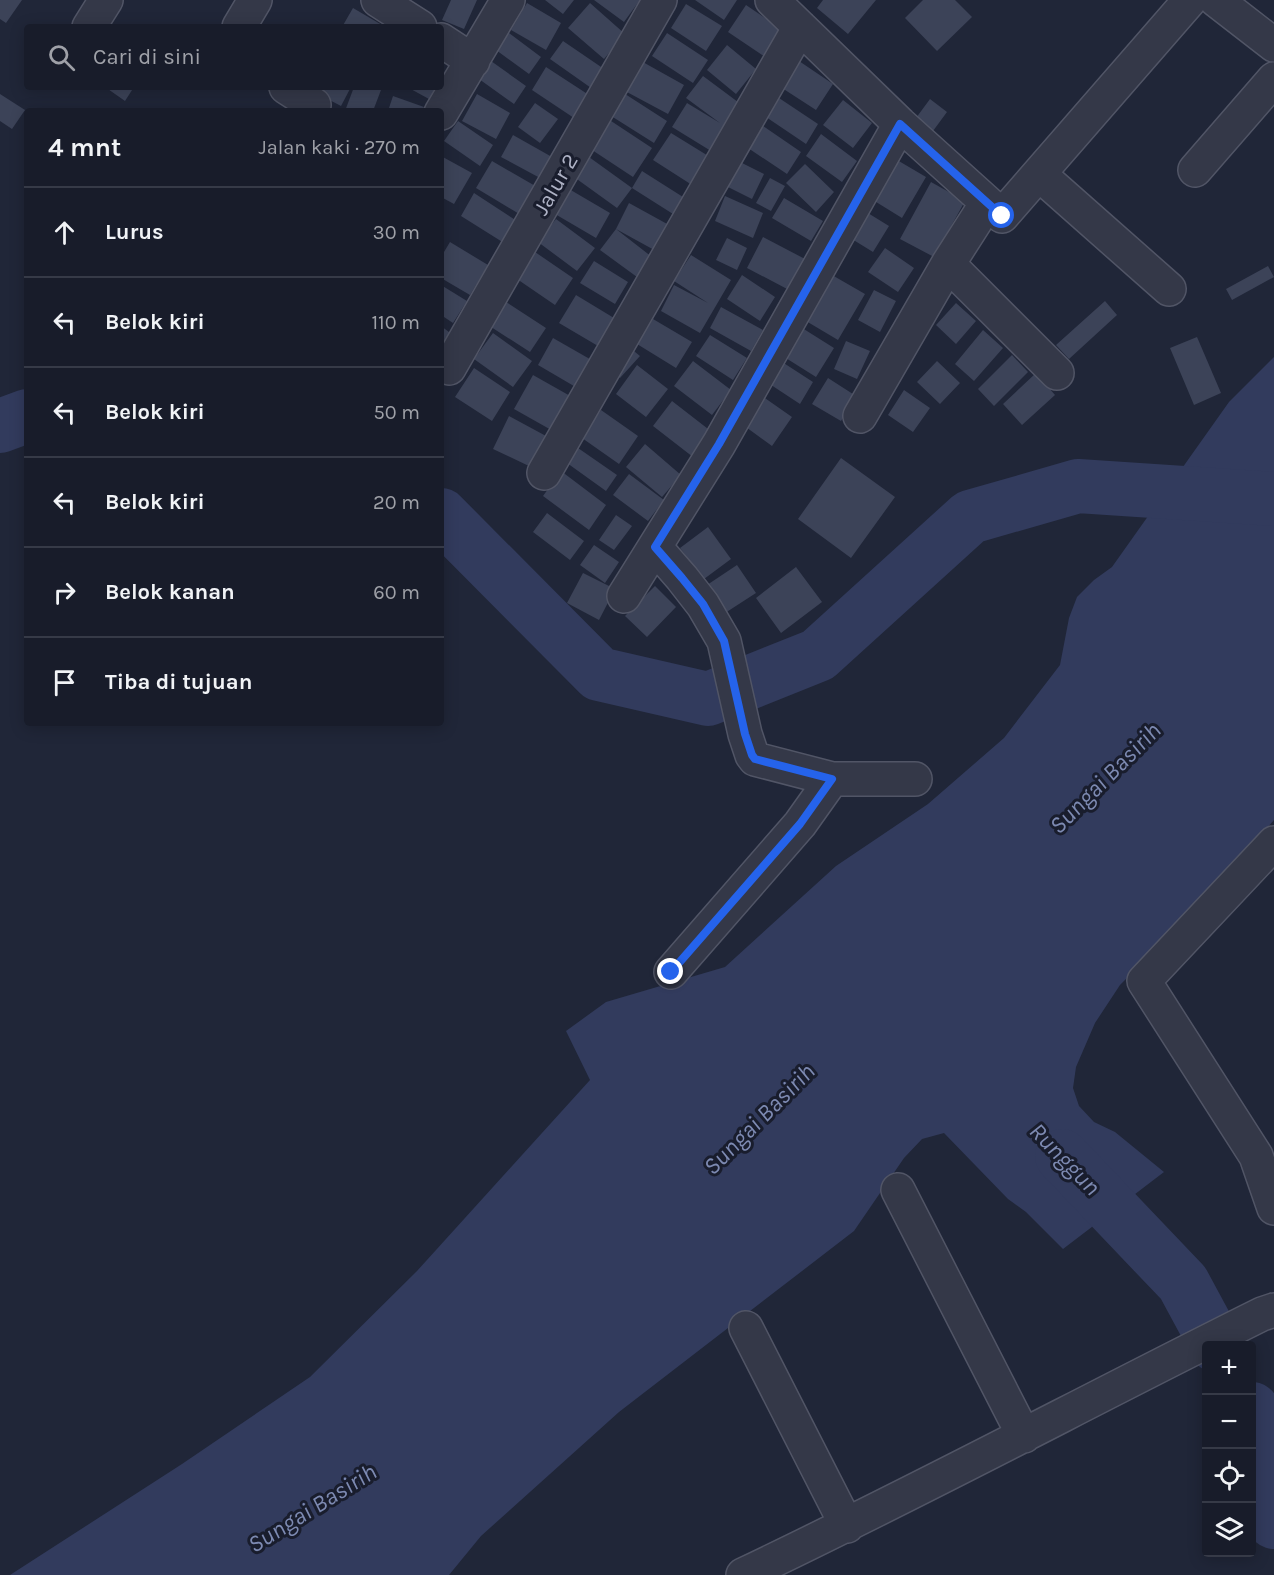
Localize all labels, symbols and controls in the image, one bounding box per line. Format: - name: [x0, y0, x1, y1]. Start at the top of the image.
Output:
- search box: [24, 24, 444, 90]
- icon: search: [45, 41, 78, 74]
- text: Cari di sini: [93, 44, 201, 70]
- text: 4 mnt: [48, 132, 121, 163]
- text: Jalan kaki · 270 m: [259, 136, 420, 159]
- street label: Jalur 2: [528, 149, 584, 220]
- route start: [988, 202, 1014, 228]
- icon: ahead: [48, 216, 81, 249]
- text: Lurus: [105, 219, 164, 245]
- text: 30 m: [373, 221, 420, 244]
- icon: left: [48, 306, 81, 339]
- text: Belok kiri: [105, 309, 205, 335]
- text: 110 m: [371, 311, 420, 334]
- icon: left: [48, 396, 81, 429]
- text: Belok kiri: [105, 399, 205, 425]
- text: 50 m: [373, 401, 420, 424]
- icon: left: [48, 486, 81, 519]
- text: Belok kiri: [105, 489, 205, 515]
- text: 20 m: [373, 491, 420, 514]
- icon: right: [48, 576, 81, 609]
- text: Belok kanan: [105, 579, 235, 605]
- text: 60 m: [373, 581, 420, 604]
- icon: arrive: [48, 666, 81, 699]
- text: Tiba di tujuan: [105, 669, 252, 695]
- water label: Sungai Basirih: [1043, 716, 1167, 840]
- route end: [657, 958, 683, 984]
- water label: Sungai Basirih: [697, 1057, 821, 1181]
- water label: Runggun: [1024, 1117, 1106, 1201]
- map controls: [1202, 1341, 1256, 1557]
- button: +: [1202, 1341, 1256, 1395]
- button: −: [1202, 1395, 1256, 1449]
- button: locate: [1202, 1449, 1256, 1503]
- water label: Sungai Basirih: [243, 1457, 381, 1559]
- button: layers: [1202, 1503, 1256, 1557]

